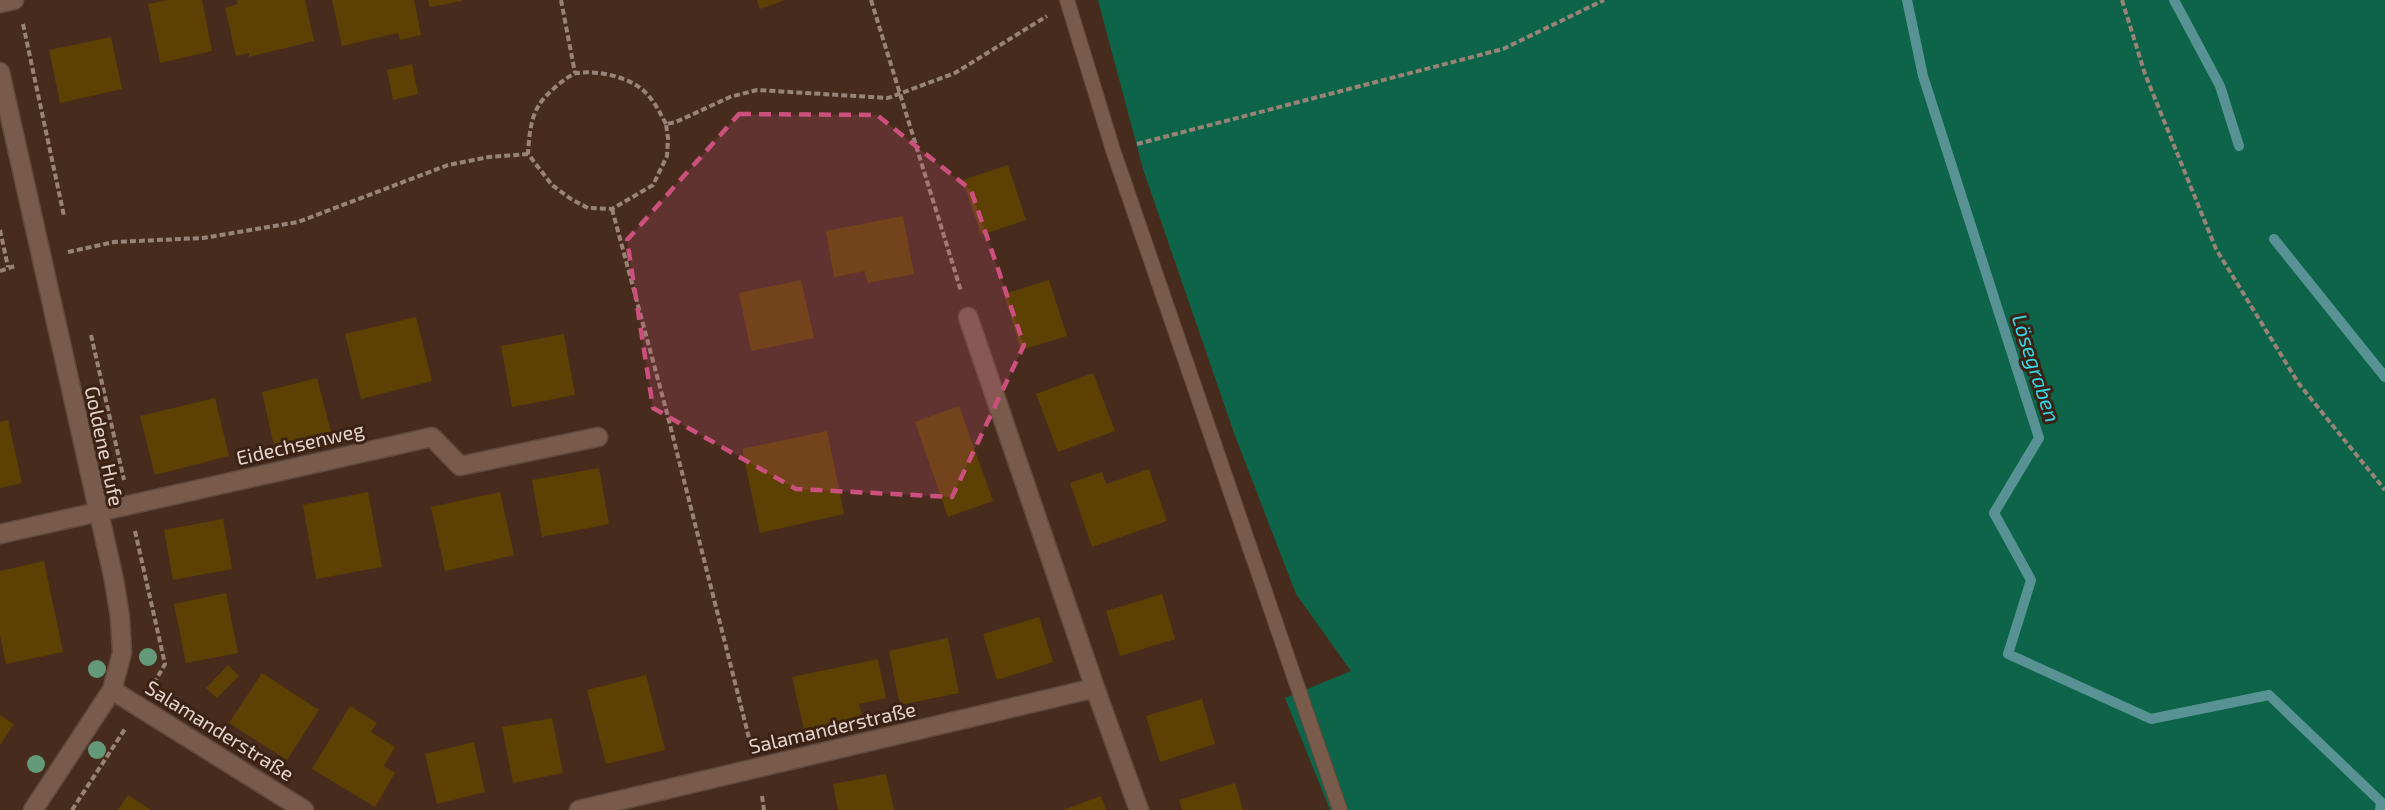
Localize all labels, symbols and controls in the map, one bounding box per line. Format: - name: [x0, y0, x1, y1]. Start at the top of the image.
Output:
- water label: Lösegraben: [2008, 311, 2066, 425]
- street label: Goldene Hufe: [81, 384, 129, 508]
- street label: Eidechsenweg: [234, 417, 366, 469]
- street label: Salamanderstraße: [141, 675, 299, 785]
- street label: Salamanderstraße: [746, 696, 918, 758]

